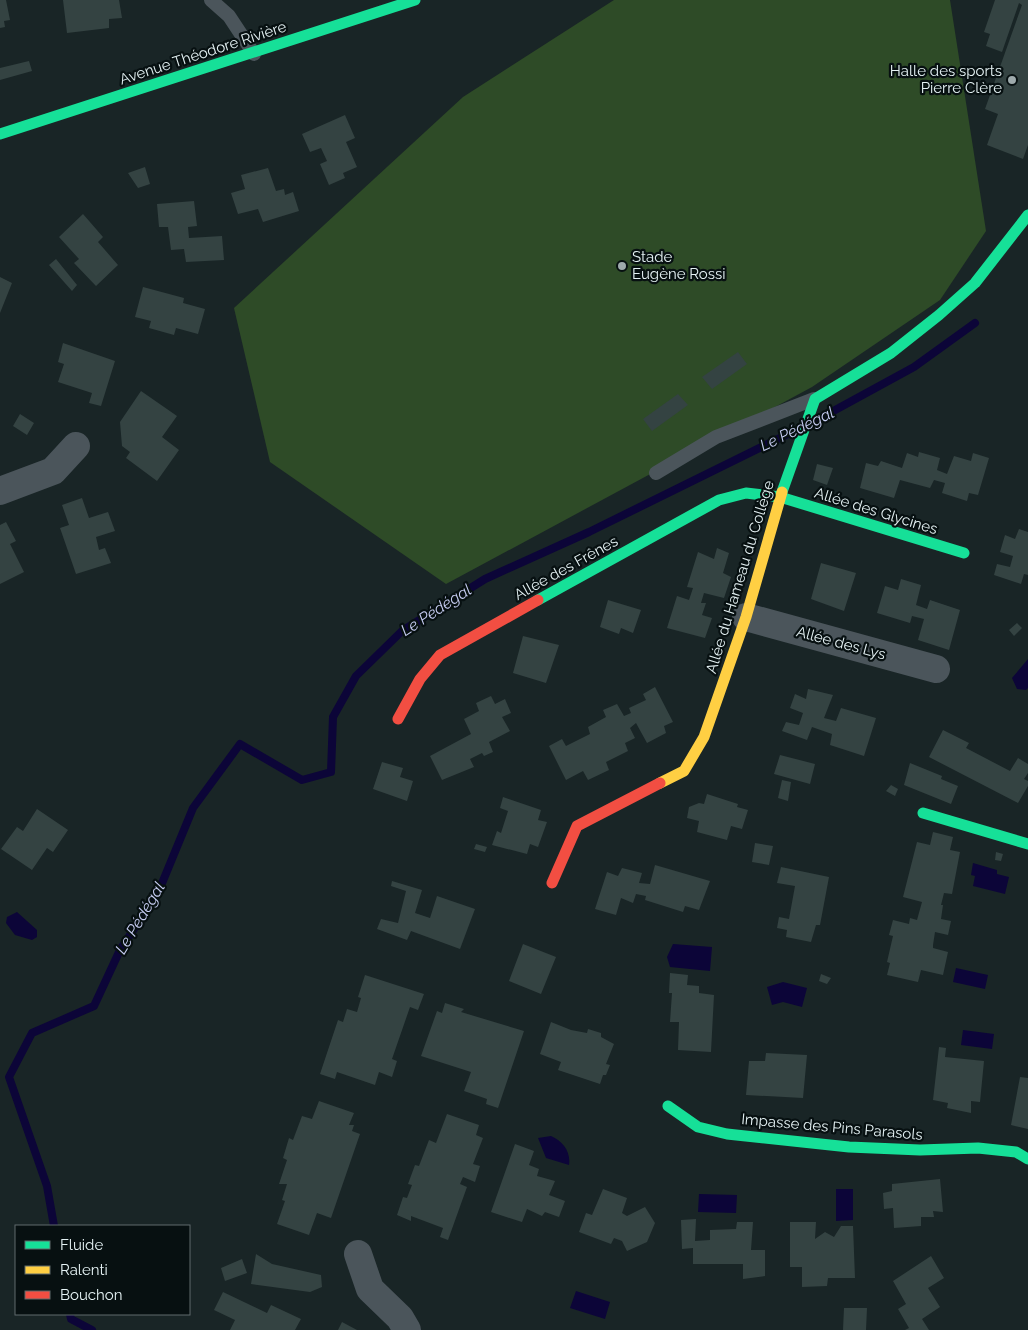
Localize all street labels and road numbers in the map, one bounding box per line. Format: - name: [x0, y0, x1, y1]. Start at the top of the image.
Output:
- street label: Avenue Théodore Rivière: [117, 17, 289, 89]
- street label: Allée du Hameau du Collège: [702, 478, 778, 676]
- street label: Allée des Glycines: [812, 484, 940, 538]
- street label: Allée des Frênes: [511, 532, 621, 604]
- street label: Allée des Lys: [794, 622, 888, 664]
- street label: Impasse des Pins Parasols: [741, 1110, 923, 1144]

